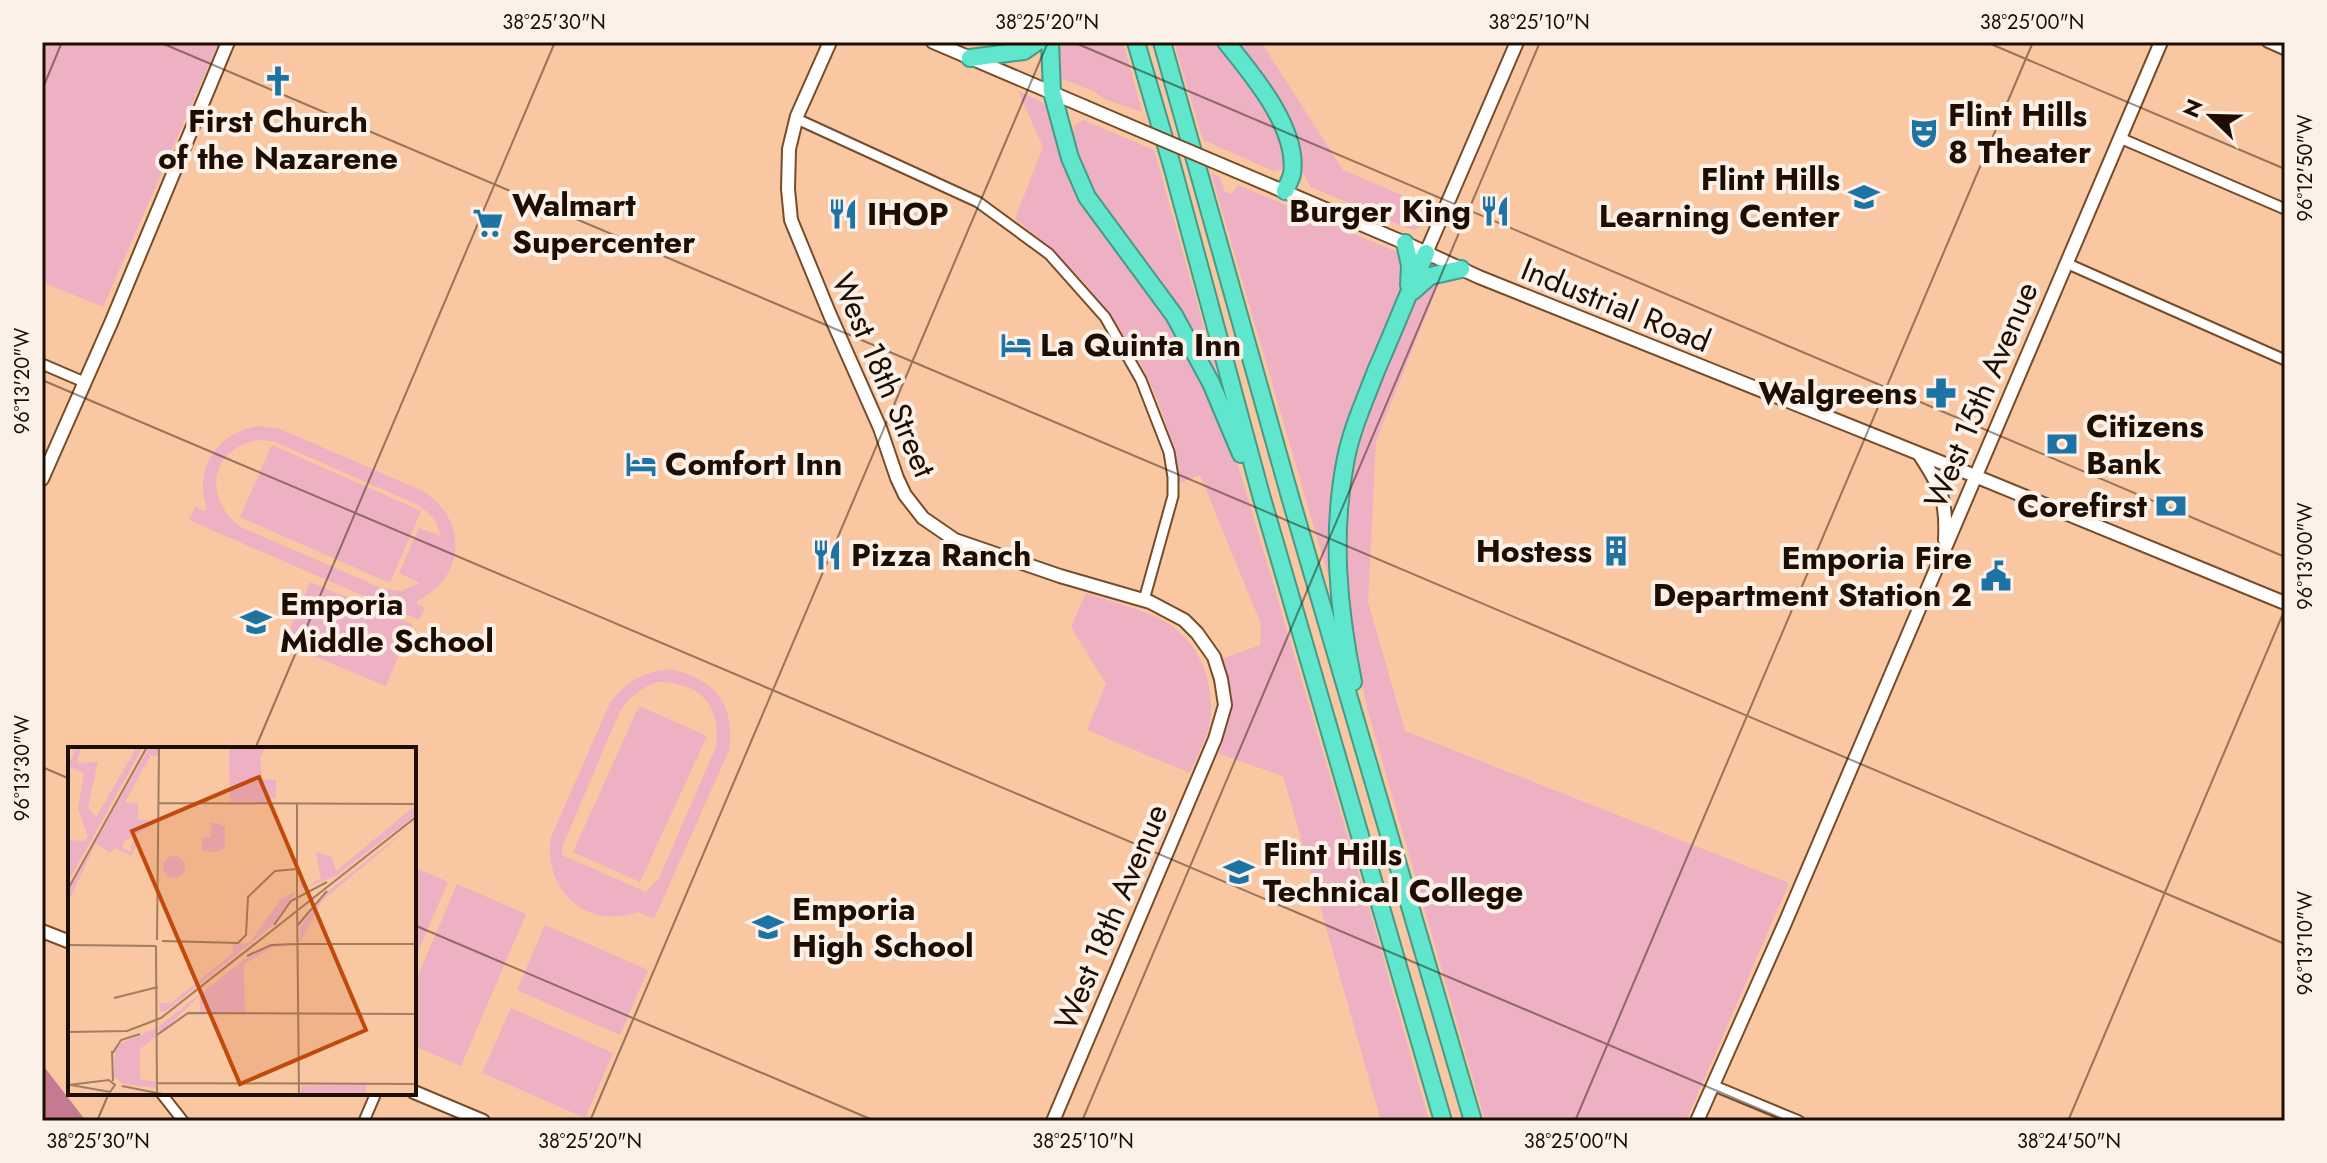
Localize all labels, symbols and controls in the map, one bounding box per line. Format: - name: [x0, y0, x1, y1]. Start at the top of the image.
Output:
- text: 38°25'30"N: [502, 8, 606, 37]
- text: 38°25'20"N: [995, 8, 1099, 37]
- text: 38°25'10"N: [1488, 8, 1590, 37]
- text: 38°25'00"N: [1980, 8, 2084, 37]
- church icon: First Church of the Nazarene: [261, 64, 295, 98]
- north arrow: [2171, 76, 2251, 156]
- place label: Flint Hills 8 Theater: [1948, 92, 2091, 175]
- text: N: [2174, 94, 2211, 122]
- place label: First Church of the Nazarene: [158, 98, 398, 181]
- text: 96°12'50"W: [2291, 114, 2320, 222]
- theatre icon: Flint Hills 8 Theater: [1907, 116, 1941, 150]
- place label: Flint Hills Learning Center: [1599, 156, 1840, 239]
- school or university icon: Flint Hills Learning Center: [1847, 180, 1881, 214]
- place label: Walmart Supercenter: [512, 182, 695, 265]
- place label: Burger King: [1289, 188, 1471, 234]
- place label: IHOP: [867, 191, 949, 237]
- restaurant icon: Burger King: [1478, 194, 1512, 228]
- restaurant icon: IHOP: [826, 197, 860, 231]
- supermarket icon: Walmart Supercenter: [471, 206, 505, 240]
- street label: Industrial Road: [1514, 246, 1718, 364]
- street label: West 18th Street: [820, 266, 948, 485]
- street label: West 15th Avenue: [1913, 275, 2049, 515]
- place label: La Quinta Inn: [1040, 322, 1241, 368]
- text: 96°13'20"W: [8, 327, 37, 434]
- hotel icon: La Quinta Inn: [999, 328, 1033, 362]
- place label: Walgreens: [1758, 370, 1917, 416]
- pharmacy icon: Walgreens: [1924, 376, 1958, 410]
- place label: Citizens Bank: [2086, 403, 2204, 486]
- bank icon: Citizens Bank: [2045, 427, 2079, 461]
- place label: Comfort Inn: [665, 441, 842, 487]
- hotel icon: Comfort Inn: [624, 447, 658, 481]
- place label: Corefirst: [2017, 483, 2148, 529]
- bank icon: Corefirst: [2154, 489, 2188, 523]
- text: 96°13'00"W: [2291, 502, 2320, 610]
- place label: Hostess: [1476, 528, 1592, 574]
- place label: Pizza Ranch: [851, 532, 1031, 578]
- building icon: Hostess: [1599, 534, 1633, 568]
- place label: Emporia Fire Department Station 2: [1653, 535, 1972, 618]
- restaurant icon: Pizza Ranch: [810, 538, 844, 572]
- public building icon: Emporia Fire Department Station 2: [1979, 559, 2013, 593]
- place label: Emporia Middle School: [280, 581, 494, 664]
- school or university icon: Emporia Middle School: [239, 605, 273, 639]
- text: 96°13'30"W: [8, 715, 37, 821]
- inset map: [68, 747, 416, 1095]
- street label: West 18th Avenue: [1043, 797, 1179, 1037]
- place label: Flint Hills Technical College: [1263, 831, 1523, 914]
- school or university icon: Flint Hills Technical College: [1222, 855, 1256, 889]
- place label: Emporia High School: [792, 886, 974, 969]
- text: 96°13'10"W: [2291, 891, 2320, 995]
- school or university icon: Emporia High School: [751, 910, 785, 944]
- text: 38°25'30"N: [46, 1127, 150, 1156]
- text: 38°25'20"N: [538, 1127, 642, 1156]
- text: 38°25'10"N: [1032, 1127, 1134, 1156]
- text: 38°25'00"N: [1524, 1127, 1628, 1156]
- text: 38°24'50"N: [2017, 1127, 2121, 1156]

